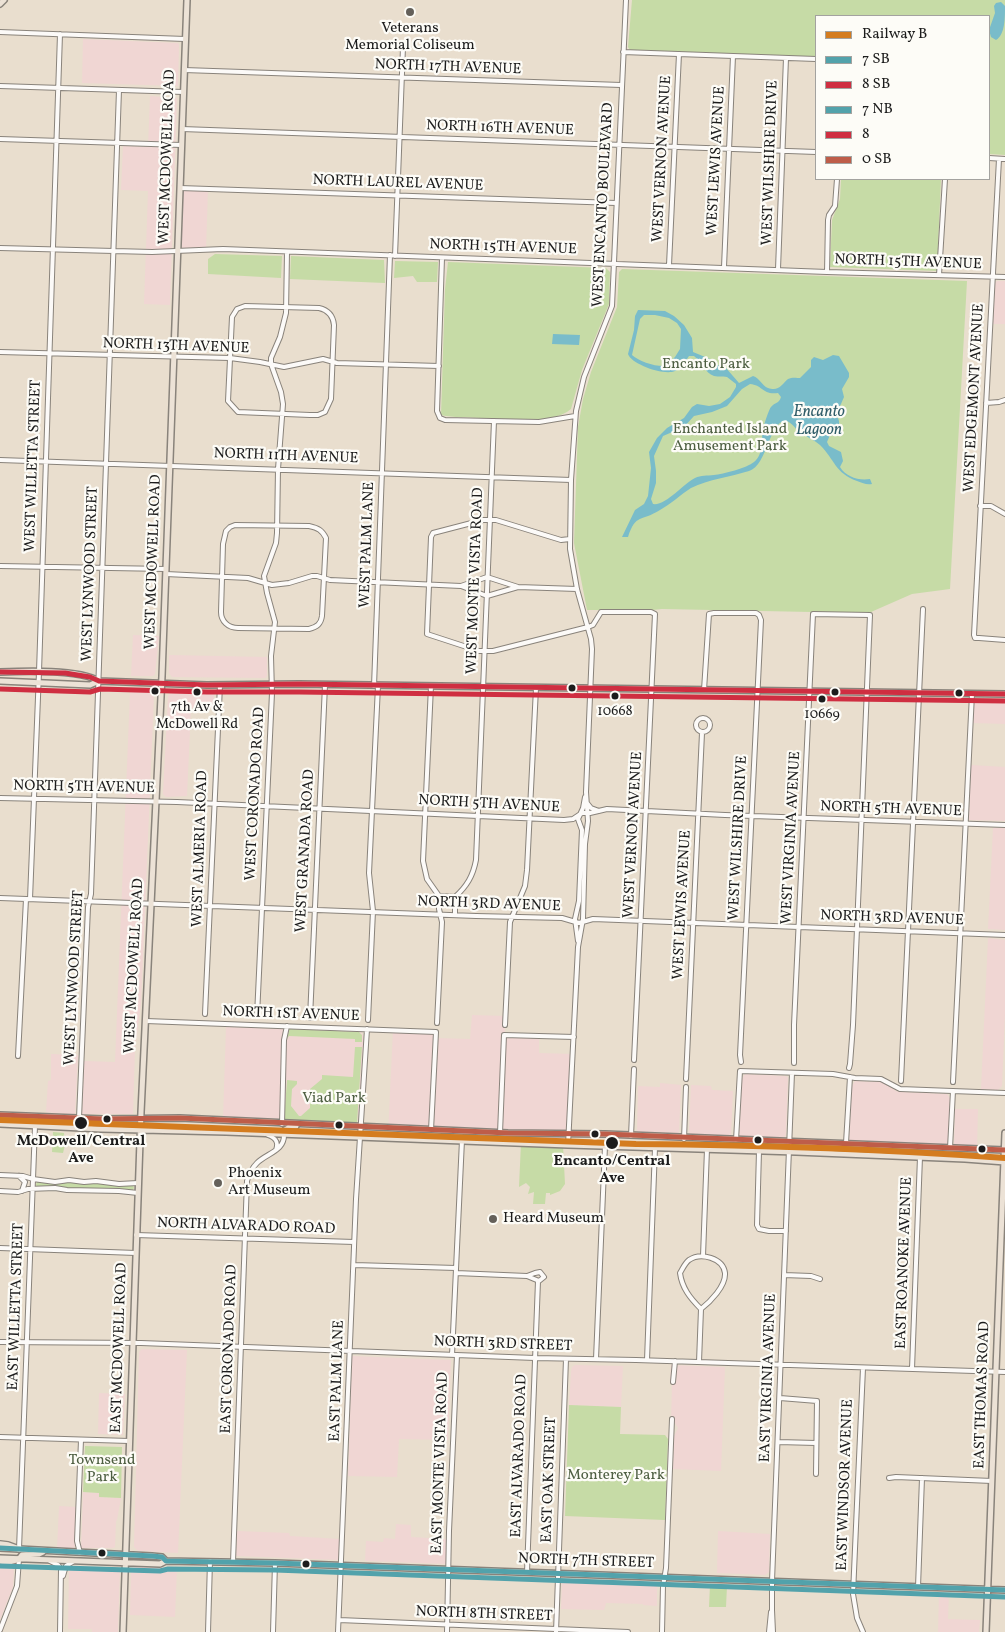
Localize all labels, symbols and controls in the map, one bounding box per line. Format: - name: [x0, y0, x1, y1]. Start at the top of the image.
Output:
- marker: Veterans Memorial Coliseum: [404, 6, 416, 18]
- legend: [815, 15, 990, 180]
- place label: Veterans Memorial Coliseum: [345, 20, 475, 55]
- text: Railway B: [862, 24, 927, 45]
- text: 7 SB: [862, 49, 890, 70]
- street label: NORTH 17TH AVENUE: [374, 56, 522, 80]
- street label: WEST MCDOWELL ROAD: [156, 69, 180, 245]
- text: 8 SB: [862, 74, 890, 95]
- street label: WEST VERNON AVENUE: [650, 75, 676, 243]
- street label: WEST WILSHIRE DRIVE: [759, 80, 783, 246]
- street label: WEST LEWIS AVENUE: [704, 86, 730, 236]
- text: 7 NB: [862, 99, 893, 120]
- street label: WEST ENCANTO BOULEVARD: [590, 102, 618, 308]
- street label: NORTH 16TH AVENUE: [426, 117, 574, 141]
- text: 8: [862, 124, 870, 145]
- text: 0 SB: [862, 149, 892, 170]
- street label: NORTH LAUREL AVENUE: [312, 172, 484, 196]
- street label: NORTH 15TH AVENUE: [429, 236, 577, 260]
- street label: NORTH 15TH AVENUE: [834, 251, 982, 275]
- street label: WEST EDGEMONT AVENUE: [961, 303, 989, 493]
- street label: NORTH 13TH AVENUE: [102, 335, 250, 359]
- park label: Encanto Park: [662, 356, 750, 374]
- street label: WEST WILLETTA STREET: [22, 380, 46, 552]
- water label: Encanto Lagoon: [793, 403, 845, 441]
- park label: Enchanted Island Amusement Park: [673, 421, 787, 456]
- street label: NORTH 11TH AVENUE: [213, 445, 359, 469]
- street label: WEST MCDOWELL ROAD: [142, 474, 166, 650]
- street label: WEST PALM LANE: [357, 481, 379, 609]
- street label: WEST LYNWOOD STREET: [79, 486, 103, 662]
- street label: WEST MONTE VISTA ROAD: [464, 487, 488, 675]
- unlabelled marker: [567, 683, 577, 693]
- unlabelled marker: [150, 686, 160, 696]
- marker: 7th Av & McDowell Rd: [192, 687, 202, 697]
- unlabelled marker: [830, 687, 840, 697]
- unlabelled marker: [954, 688, 964, 698]
- marker: 10668: [610, 691, 620, 701]
- marker: 10669: [817, 694, 827, 704]
- place label: 7th Av & McDowell Rd: [156, 700, 238, 732]
- place label: 10668: [597, 704, 633, 720]
- street label: WEST CORONADO ROAD: [242, 707, 270, 881]
- place label: 10669: [804, 707, 840, 723]
- street label: WEST VERNON AVENUE: [621, 751, 647, 919]
- street label: WEST VIRGINIA AVENUE: [778, 751, 806, 925]
- street label: WEST WILSHIRE DRIVE: [726, 755, 752, 921]
- street label: WEST GRANADA ROAD: [293, 769, 319, 933]
- street label: WEST ALMERIA ROAD: [189, 770, 213, 928]
- street label: NORTH 5TH AVENUE: [13, 778, 155, 798]
- street label: NORTH 5TH AVENUE: [418, 792, 560, 818]
- street label: NORTH 5TH AVENUE: [820, 799, 962, 821]
- street label: WEST LEWIS AVENUE: [670, 830, 696, 980]
- street label: WEST MCDOWELL ROAD: [121, 878, 149, 1054]
- street label: WEST LYNWOOD STREET: [61, 890, 89, 1066]
- street label: NORTH 3RD AVENUE: [417, 893, 561, 917]
- street label: NORTH 3RD AVENUE: [820, 907, 964, 931]
- street label: NORTH 1ST AVENUE: [222, 1004, 360, 1026]
- park label: Viad Park: [302, 1090, 366, 1108]
- unlabelled marker: [102, 1114, 112, 1124]
- marker: McDowell/Central Ave: [73, 1115, 89, 1131]
- unlabelled marker: [334, 1120, 344, 1130]
- unlabelled marker: [590, 1129, 600, 1139]
- place label: McDowell/Central Ave: [17, 1133, 145, 1168]
- marker: Encanto/Central Ave: [604, 1135, 620, 1151]
- unlabelled marker: [753, 1135, 763, 1145]
- unlabelled marker: [977, 1144, 987, 1154]
- place label: Encanto/Central Ave: [554, 1153, 670, 1188]
- place label: Phoenix Art Museum: [228, 1165, 310, 1200]
- street label: EAST ROANOKE AVENUE: [893, 1176, 917, 1350]
- marker: Phoenix Art Museum: [212, 1177, 224, 1189]
- place label: Heard Museum: [503, 1210, 604, 1228]
- marker: Heard Museum: [487, 1213, 499, 1225]
- street label: NORTH ALVARADO ROAD: [156, 1215, 336, 1239]
- street label: EAST WILLETTA STREET: [5, 1223, 29, 1391]
- street label: EAST MCDOWELL ROAD: [108, 1262, 132, 1434]
- street label: EAST CORONADO ROAD: [218, 1264, 242, 1434]
- street label: EAST VIRGINIA AVENUE: [757, 1293, 781, 1463]
- street label: EAST PALM LANE: [327, 1320, 349, 1442]
- street label: EAST THOMAS ROAD: [971, 1321, 995, 1469]
- street label: NORTH 3RD STREET: [433, 1334, 573, 1356]
- street label: EAST MONTE VISTA ROAD: [429, 1372, 453, 1554]
- street label: EAST ALVARADO ROAD: [508, 1374, 532, 1538]
- street label: EAST WINDSOR AVENUE: [834, 1399, 858, 1571]
- street label: EAST OAK STREET: [539, 1417, 561, 1543]
- park label: Townsend Park: [68, 1452, 136, 1487]
- park label: Monterey Park: [567, 1467, 665, 1485]
- unlabelled marker: [97, 1548, 107, 1558]
- street label: NORTH 7TH STREET: [518, 1551, 654, 1573]
- unlabelled marker: [301, 1559, 311, 1569]
- street label: NORTH 8TH STREET: [415, 1604, 553, 1626]

